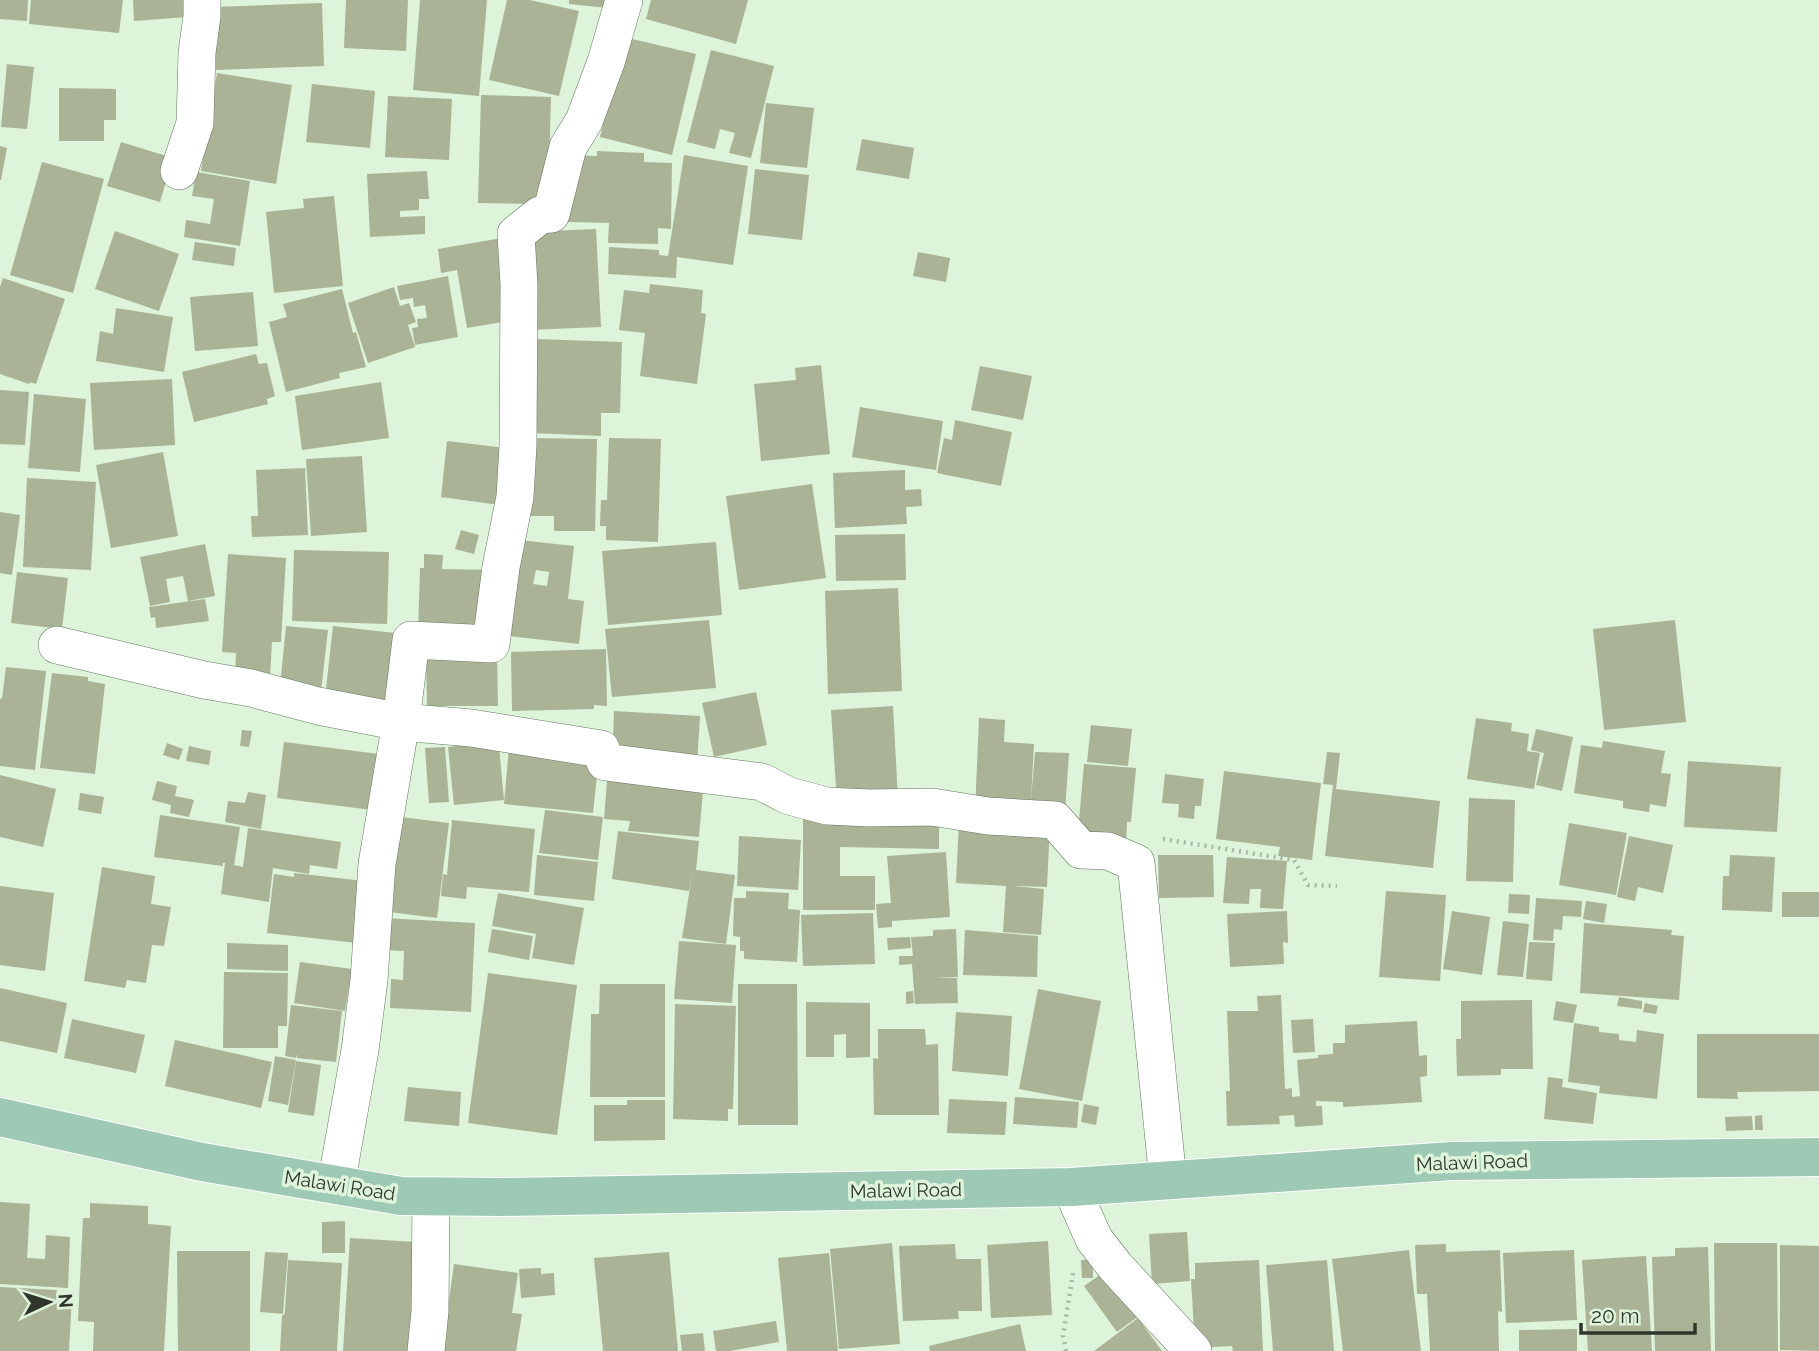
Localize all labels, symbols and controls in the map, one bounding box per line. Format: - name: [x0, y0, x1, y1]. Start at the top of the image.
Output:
- street label: Malawi Road: [1416, 1149, 1528, 1175]
- street label: Malawi Road: [283, 1165, 397, 1205]
- street label: Malawi Road: [850, 1178, 962, 1202]
- north arrow: [14, 1267, 84, 1337]
- scale bar: [1581, 1292, 1695, 1336]
- text: N: [54, 1293, 77, 1309]
- text: 20 m: [1591, 1303, 1639, 1328]

